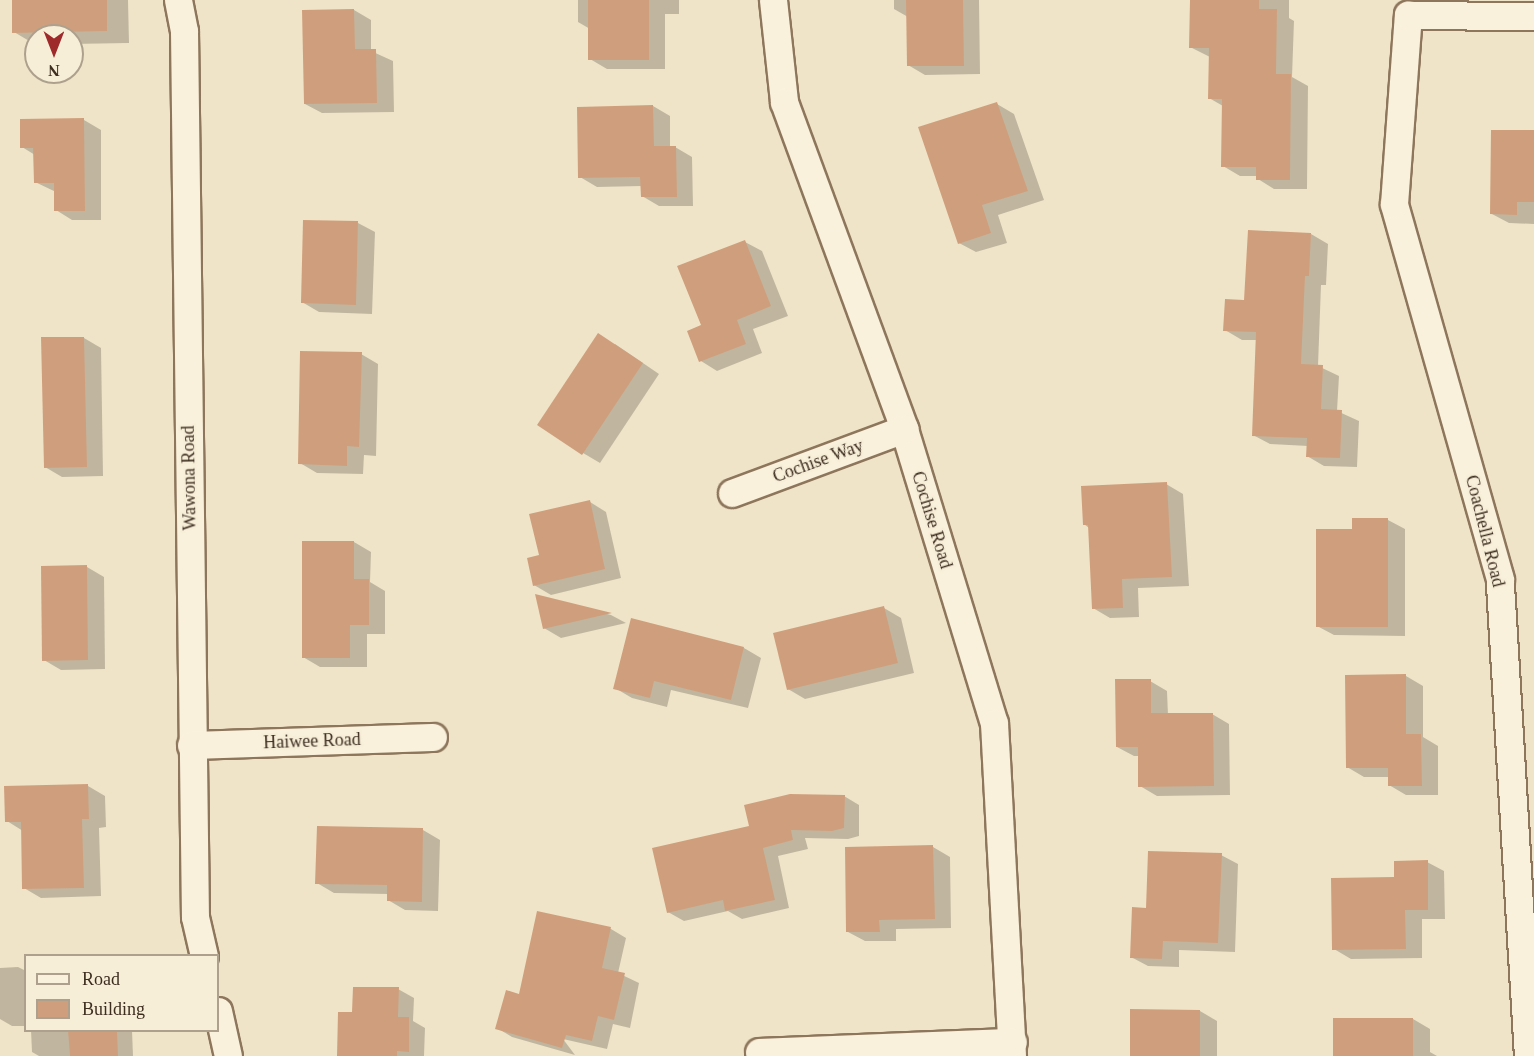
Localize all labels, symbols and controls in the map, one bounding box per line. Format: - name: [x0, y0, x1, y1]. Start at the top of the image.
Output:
- north arrow: [24, 24, 84, 84]
- text: N: [48, 62, 60, 79]
- street label: Wawona Road: [177, 425, 201, 531]
- street label: Cochise Way: [770, 435, 866, 487]
- street label: Cochise Road: [907, 469, 957, 571]
- street label: Coachella Road: [1461, 473, 1509, 589]
- street label: Haiwee Road: [263, 729, 361, 753]
- legend: [24, 954, 219, 1032]
- text: Road: [82, 969, 120, 989]
- text: Building: [82, 999, 145, 1019]

